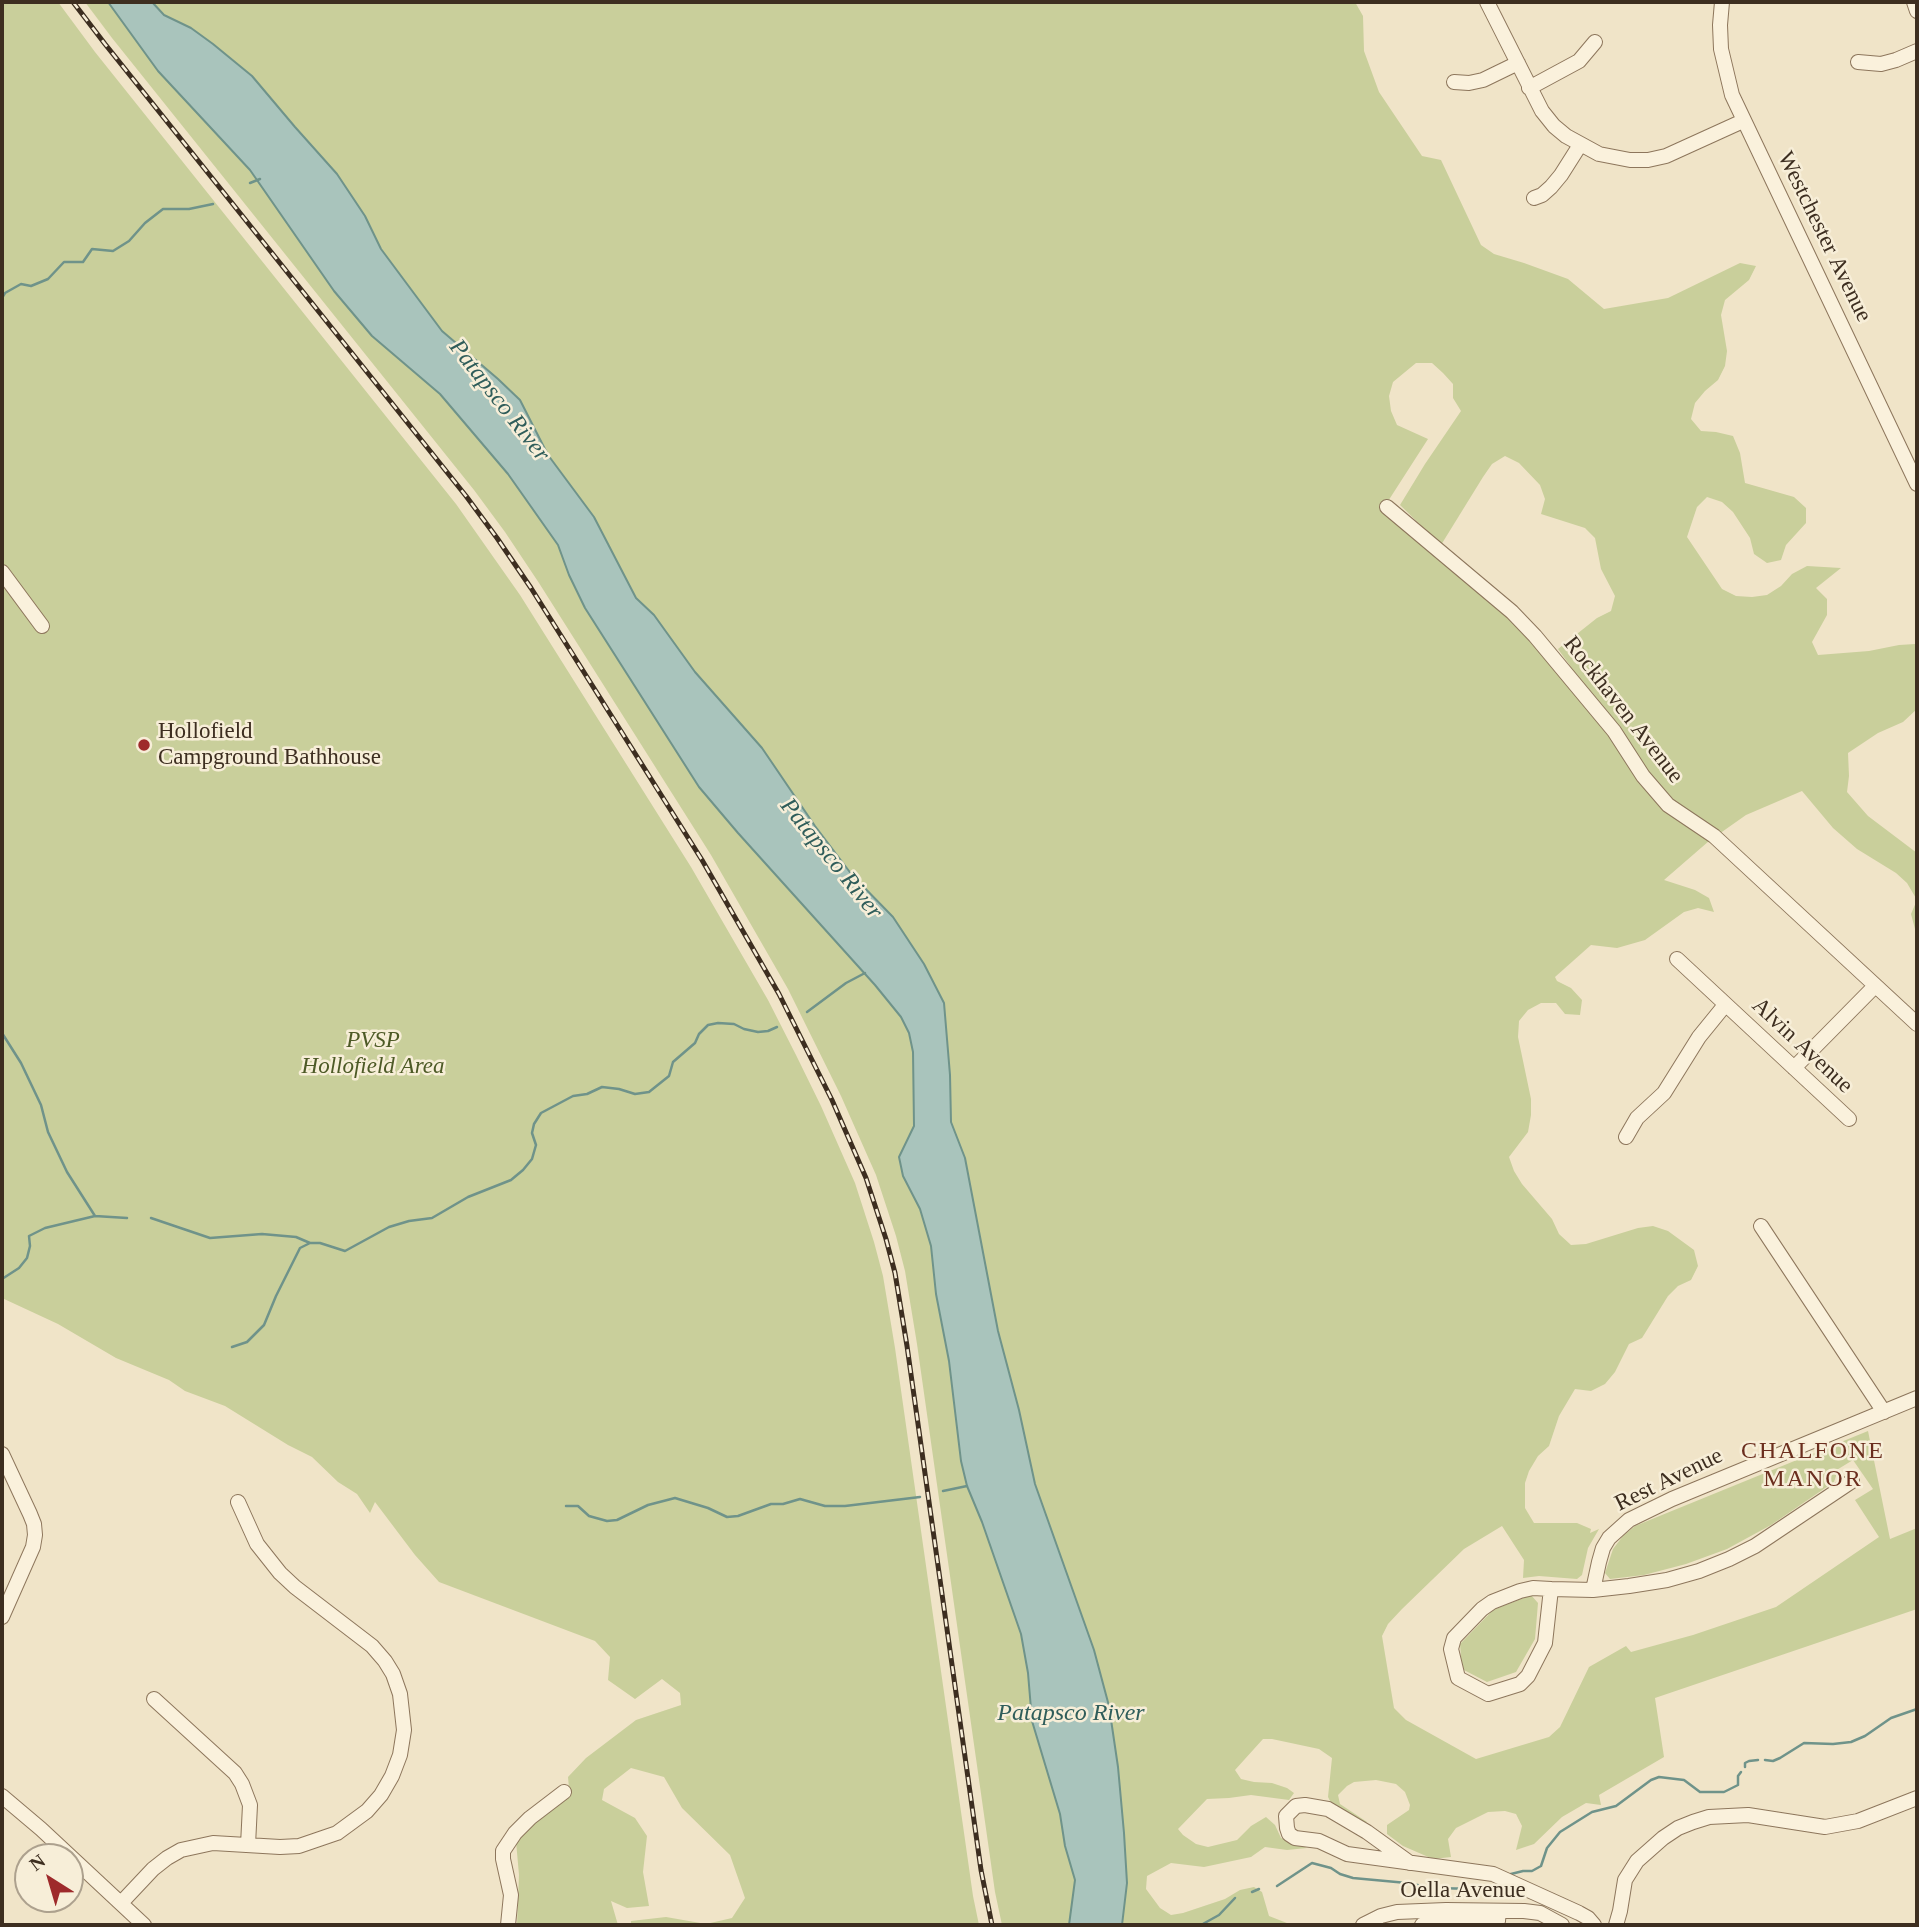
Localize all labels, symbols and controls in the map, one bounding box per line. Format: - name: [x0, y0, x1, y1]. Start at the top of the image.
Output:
- street label: Westchester Avenue: [1771, 147, 1877, 327]
- water label: Patapsco River: [442, 334, 556, 468]
- street label: Rockhaven Avenue: [1557, 631, 1689, 789]
- place label: Hollofield Campground Bathhouse: [158, 718, 381, 772]
- marker: Hollofield Campground Bathhouse: [136, 737, 152, 753]
- water label: Patapsco River: [773, 793, 889, 925]
- street label: Alvin Avenue: [1746, 992, 1858, 1100]
- park label: PVSP Hollofield Area: [302, 1027, 444, 1081]
- district label: CHALFONE MANOR: [1742, 1438, 1884, 1494]
- street label: Rest Avenue: [1611, 1442, 1727, 1518]
- water label: Patapsco River: [997, 1700, 1145, 1728]
- north arrow: [14, 1843, 84, 1913]
- text: N: [25, 1850, 49, 1875]
- street label: Oella Avenue: [1400, 1877, 1526, 1905]

